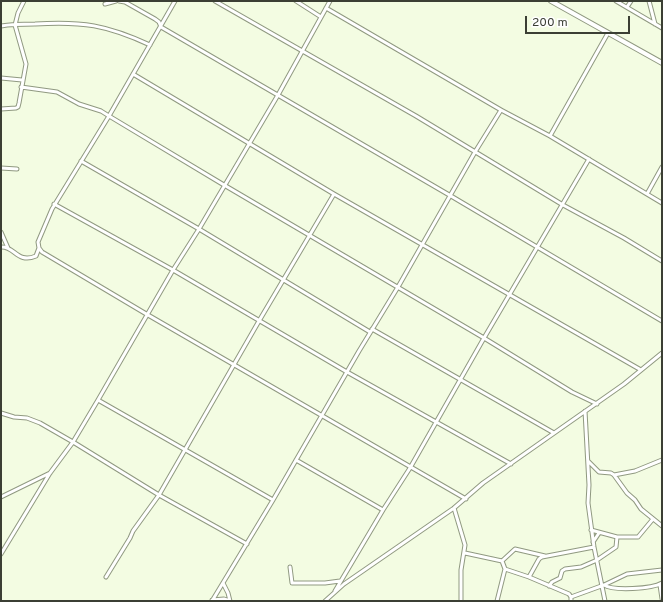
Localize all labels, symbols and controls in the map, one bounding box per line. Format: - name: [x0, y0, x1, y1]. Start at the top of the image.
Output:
- scale bar: [527, 8, 632, 34]
- text: 200 m: [532, 15, 568, 31]

